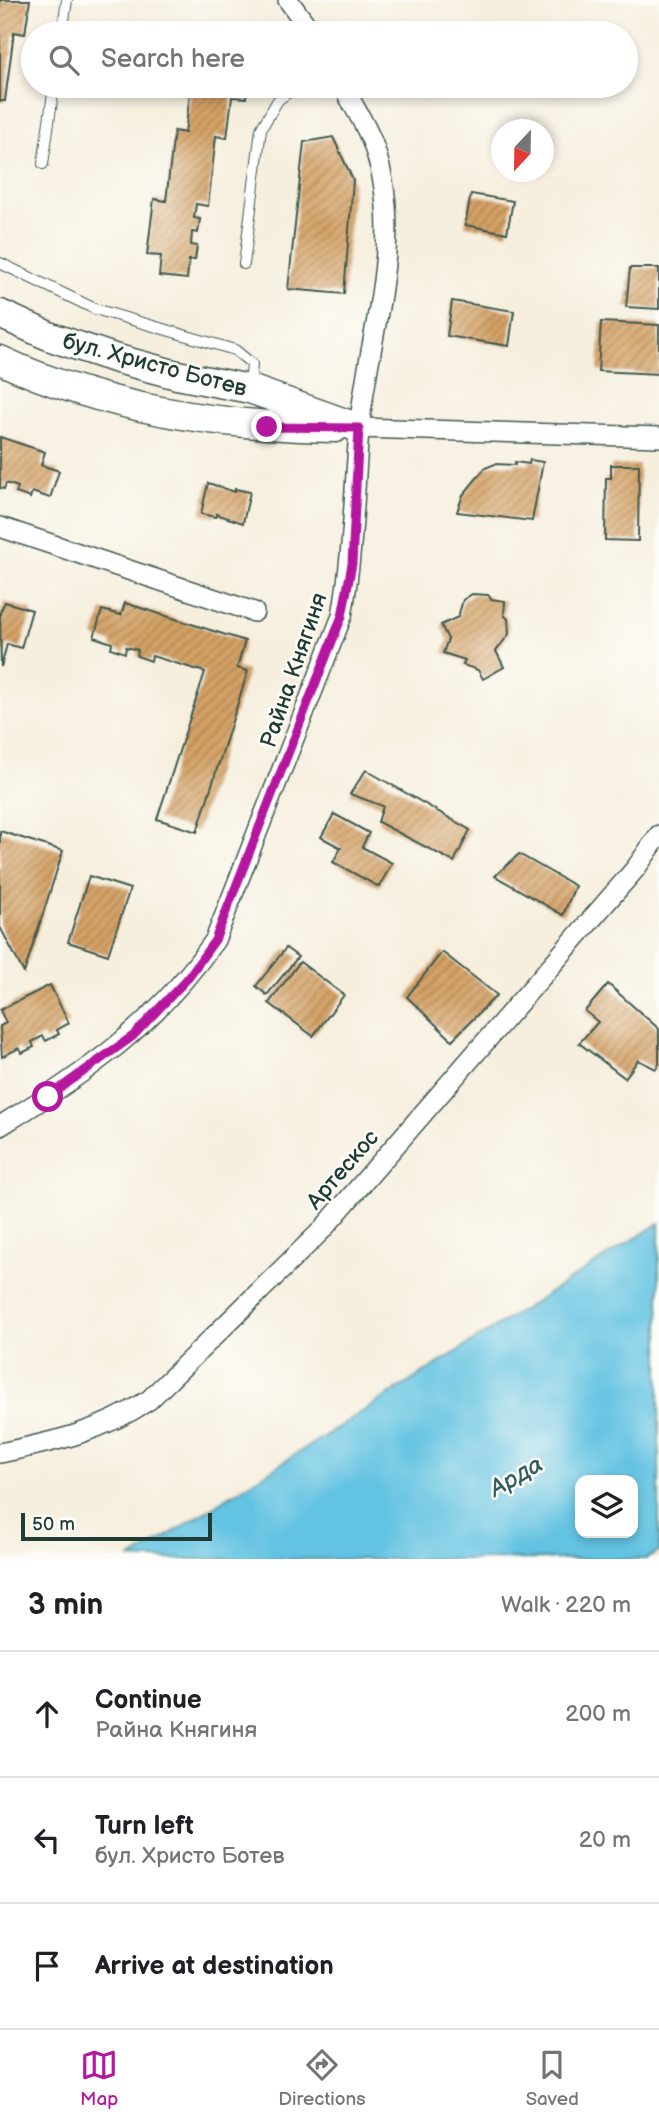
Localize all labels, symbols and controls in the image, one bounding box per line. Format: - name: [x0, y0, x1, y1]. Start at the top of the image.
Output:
- search box: [21, 21, 638, 98]
- icon: search: [45, 41, 83, 79]
- text: Search here: [101, 44, 245, 75]
- north arrow: [491, 119, 554, 182]
- street label: бул. Христо Ботев: [60, 327, 250, 403]
- route end: [251, 411, 282, 442]
- street label: Райна Княгиня: [254, 589, 334, 752]
- route start: [32, 1081, 63, 1112]
- street label: Артескос: [300, 1124, 385, 1216]
- water label: Арда: [483, 1450, 548, 1504]
- map controls: [575, 1475, 638, 1538]
- button: layers: [575, 1475, 638, 1538]
- scale bar: [21, 1510, 212, 1542]
- text: 50 m: [32, 1513, 75, 1536]
- text: 3 min: [28, 1587, 103, 1623]
- text: Walk · 220 m: [501, 1591, 631, 1619]
- text: Continue: [95, 1685, 202, 1716]
- icon: ahead: [28, 1695, 66, 1733]
- text: 200 m: [565, 1700, 631, 1728]
- text: Райна Княгиня: [95, 1716, 257, 1744]
- text: Turn left: [95, 1811, 194, 1842]
- icon: left: [28, 1821, 66, 1859]
- text: 20 m: [579, 1826, 631, 1854]
- text: бул. Христо Ботев: [95, 1842, 284, 1870]
- icon: arrive: [28, 1947, 66, 1985]
- text: Arrive at destination: [95, 1951, 334, 1982]
- tab: Map: [80, 2046, 118, 2111]
- tab: Directions: [278, 2046, 366, 2111]
- tab: Saved: [526, 2046, 579, 2111]

